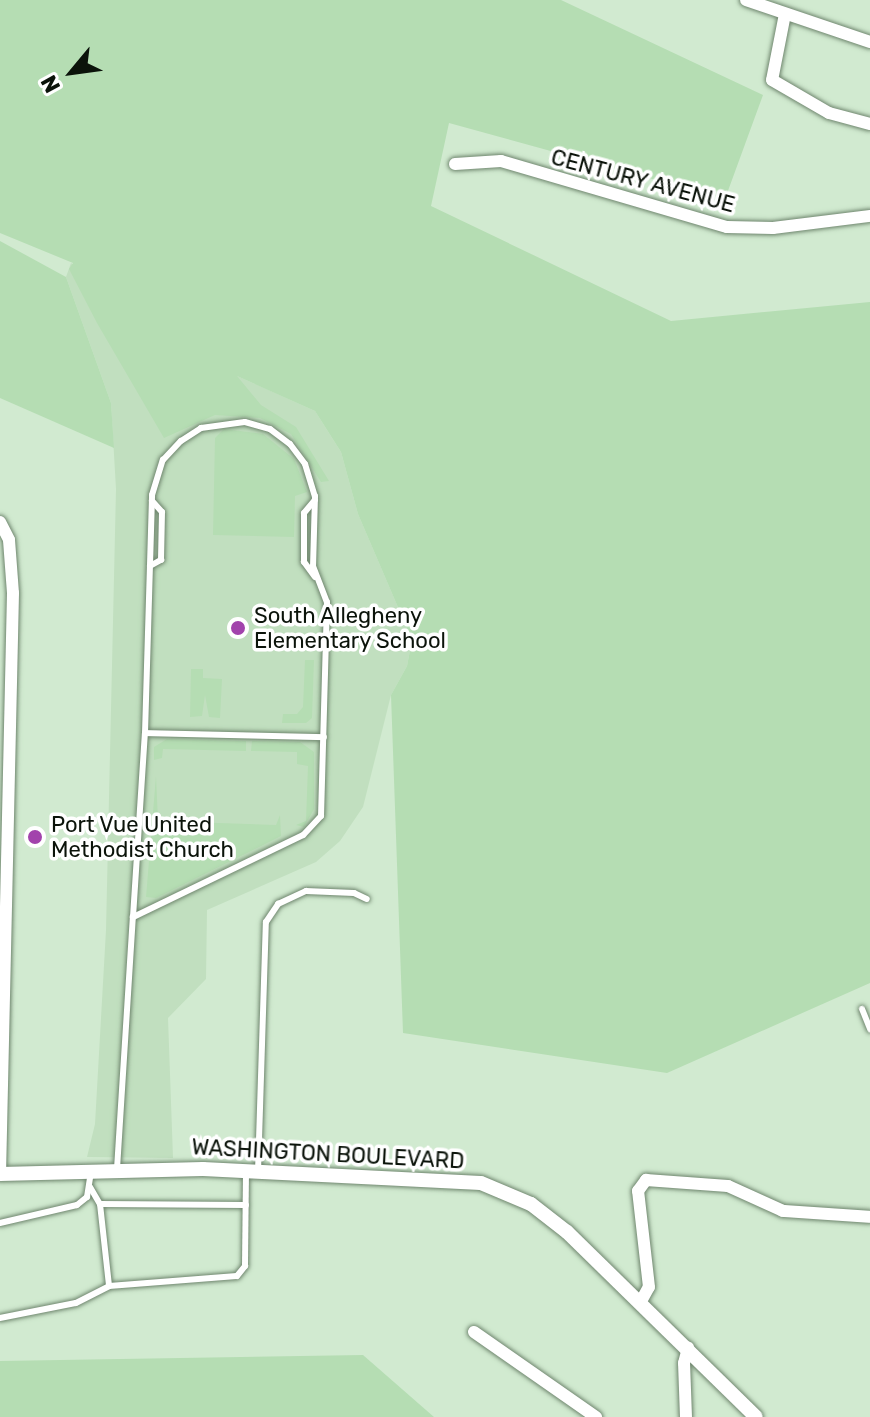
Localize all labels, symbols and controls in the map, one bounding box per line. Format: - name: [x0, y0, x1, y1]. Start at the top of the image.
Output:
- north arrow: [32, 32, 112, 112]
- text: N: [35, 70, 66, 97]
- street label: CENTURY AVENUE: [548, 144, 738, 218]
- place label: South Allegheny Elementary School: [254, 602, 447, 654]
- marker: South Allegheny Elementary School: [229, 619, 247, 637]
- place label: Port Vue United Methodist Church: [51, 811, 234, 862]
- marker: Port Vue United Methodist Church: [26, 828, 44, 846]
- street label: WASHINGTON BOULEVARD: [191, 1134, 465, 1174]

